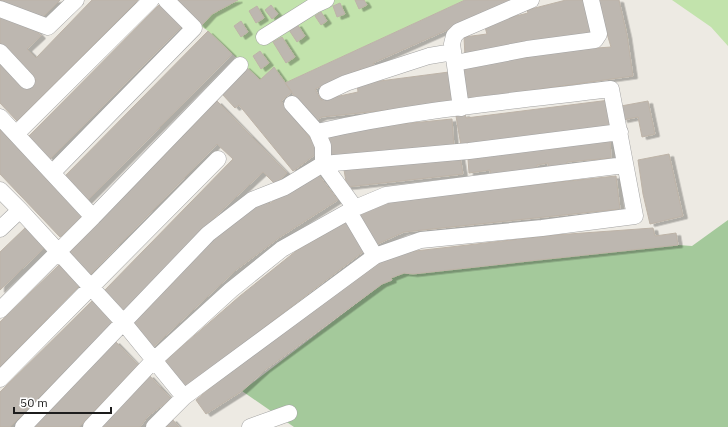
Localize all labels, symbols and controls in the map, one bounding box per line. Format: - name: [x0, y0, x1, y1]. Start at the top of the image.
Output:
- scale bar: [14, 389, 111, 415]
- text: 50 m: [20, 395, 48, 410]

